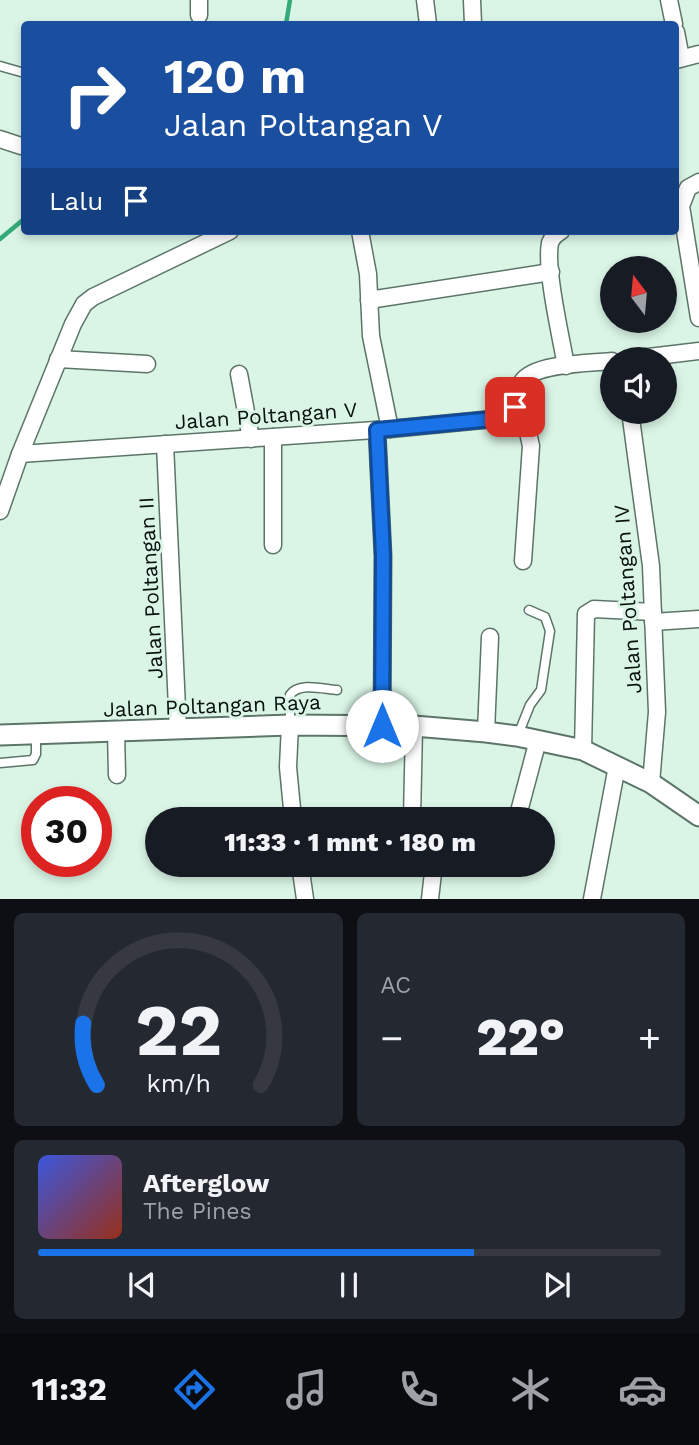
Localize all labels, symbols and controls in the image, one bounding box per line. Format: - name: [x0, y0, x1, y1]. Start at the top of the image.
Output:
- text: 120 m: [164, 47, 306, 105]
- icon: right: [49, 49, 140, 140]
- text: Jalan Poltangan V: [164, 106, 443, 144]
- icon: arrive: [117, 182, 155, 220]
- text: Lalu: [49, 186, 103, 216]
- north arrow: [600, 256, 677, 332]
- map controls: [600, 256, 677, 424]
- button: sound: [600, 347, 677, 424]
- pin: [485, 377, 545, 437]
- icon: arrive: [496, 388, 534, 426]
- street label: Jalan Poltangan V: [174, 397, 358, 434]
- street label: Jalan Poltangan II: [133, 496, 168, 680]
- street label: Jalan Poltangan IV: [608, 503, 647, 695]
- street label: Jalan Poltangan Raya: [103, 689, 321, 722]
- position arrow: [345, 689, 419, 763]
- speed limit sign: 30: [21, 786, 112, 877]
- text: 11:33 · 1 mnt · 180 m: [224, 827, 476, 857]
- text: AC: [381, 972, 411, 999]
- text: 22: [135, 988, 222, 1074]
- text: 22°: [476, 1007, 565, 1068]
- text: −: [381, 1016, 403, 1060]
- text: +: [638, 1016, 661, 1060]
- text: km/h: [146, 1069, 210, 1098]
- text: Afterglow: [143, 1168, 269, 1198]
- text: The Pines: [143, 1198, 252, 1225]
- icon: previous: [123, 1266, 161, 1304]
- icon: pause: [330, 1266, 368, 1304]
- icon: next: [538, 1266, 576, 1304]
- icon: directions: [170, 1365, 219, 1414]
- icon: music: [282, 1365, 331, 1414]
- icon: phone: [394, 1365, 443, 1414]
- icon: climate: [506, 1365, 555, 1414]
- icon: car: [618, 1365, 667, 1414]
- text: 11:32: [32, 1370, 107, 1408]

